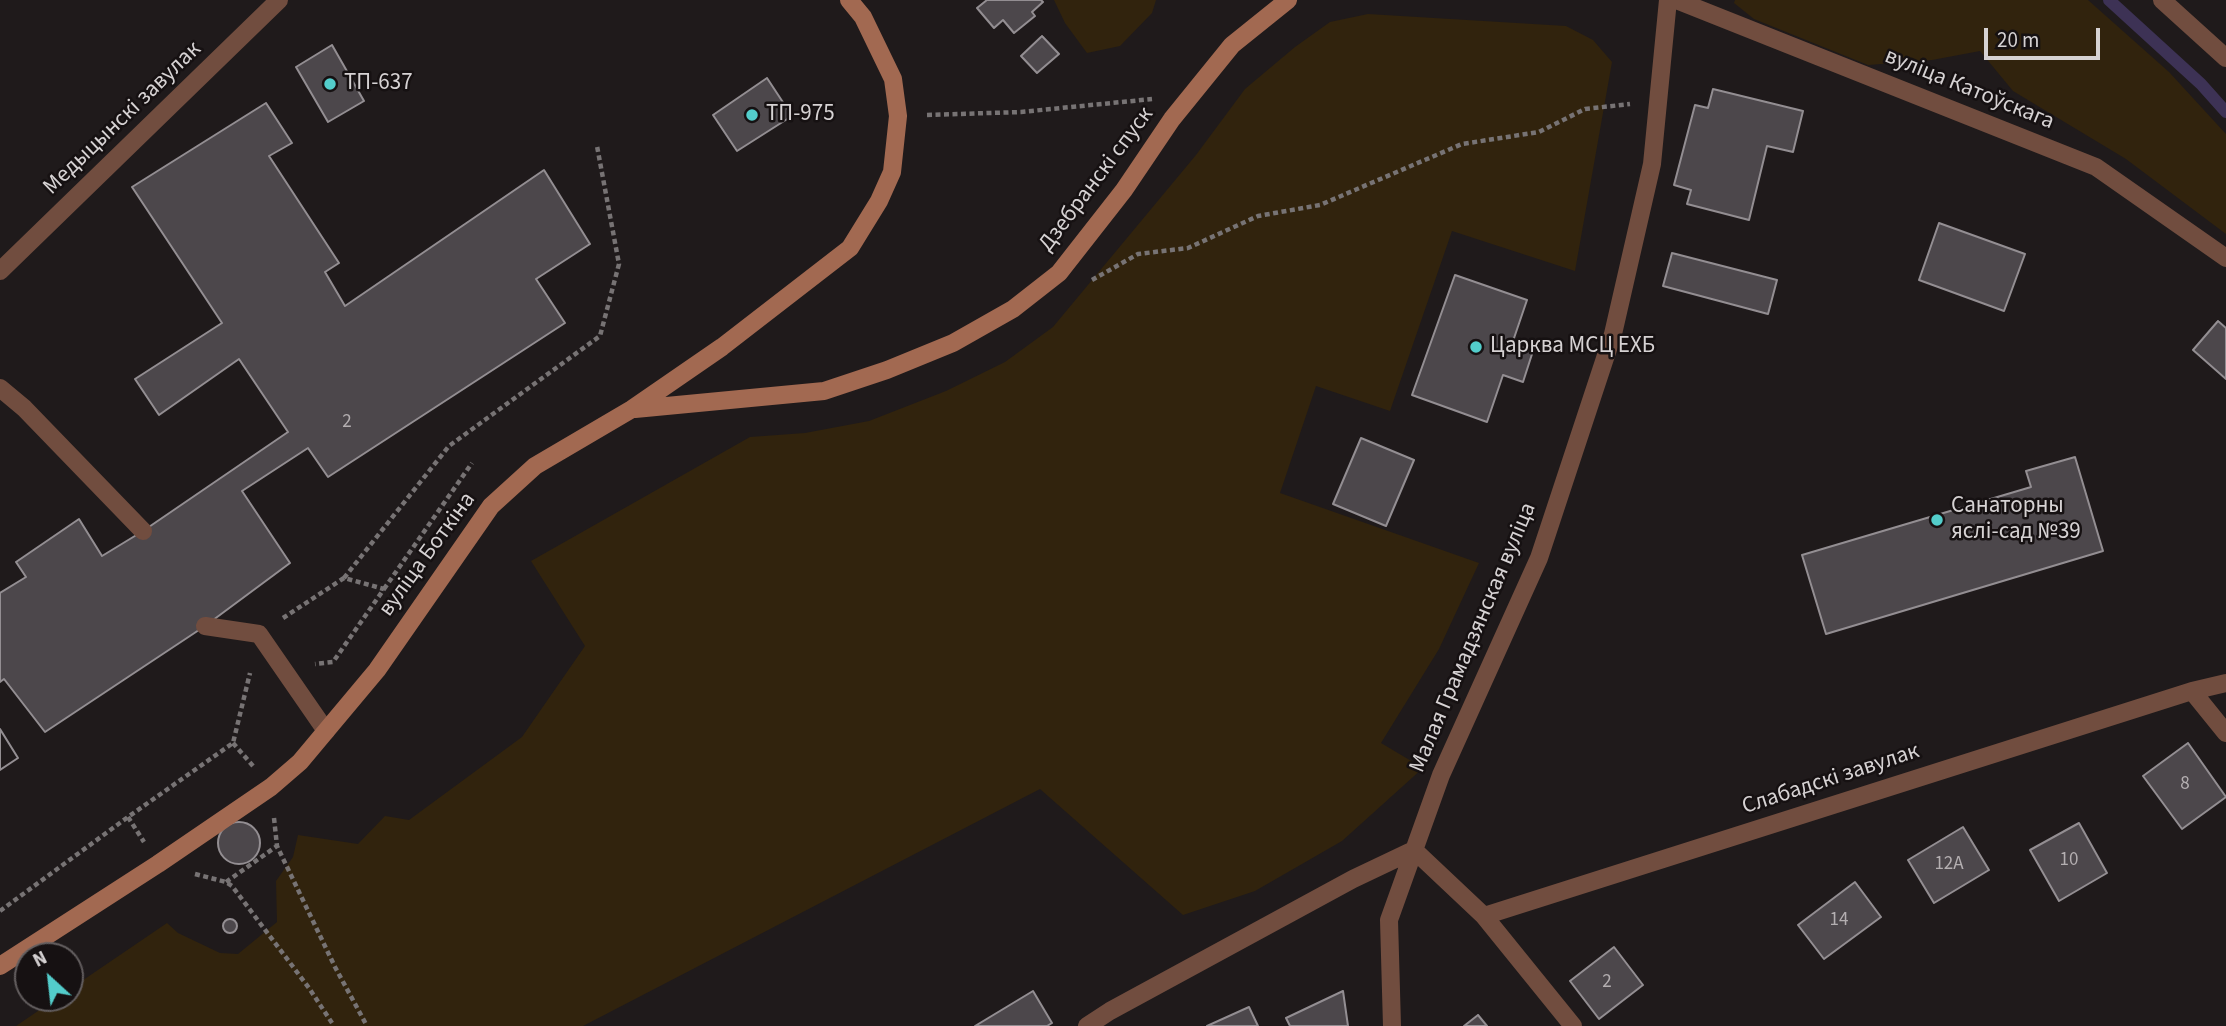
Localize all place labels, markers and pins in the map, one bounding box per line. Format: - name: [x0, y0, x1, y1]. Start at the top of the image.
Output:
- place label: ТП-637: [344, 70, 413, 98]
- marker: ТП-637: [322, 76, 338, 92]
- place label: ТП-975: [766, 101, 835, 129]
- marker: ТП-975: [744, 107, 760, 123]
- place label: Царква МСЦ ЕХБ: [1490, 333, 1655, 361]
- marker: Царква МСЦ ЕХБ: [1468, 339, 1484, 355]
- place label: Санаторны яслі-сад №39: [1951, 493, 2081, 547]
- marker: Санаторны яслі-сад №39: [1929, 512, 1945, 528]

